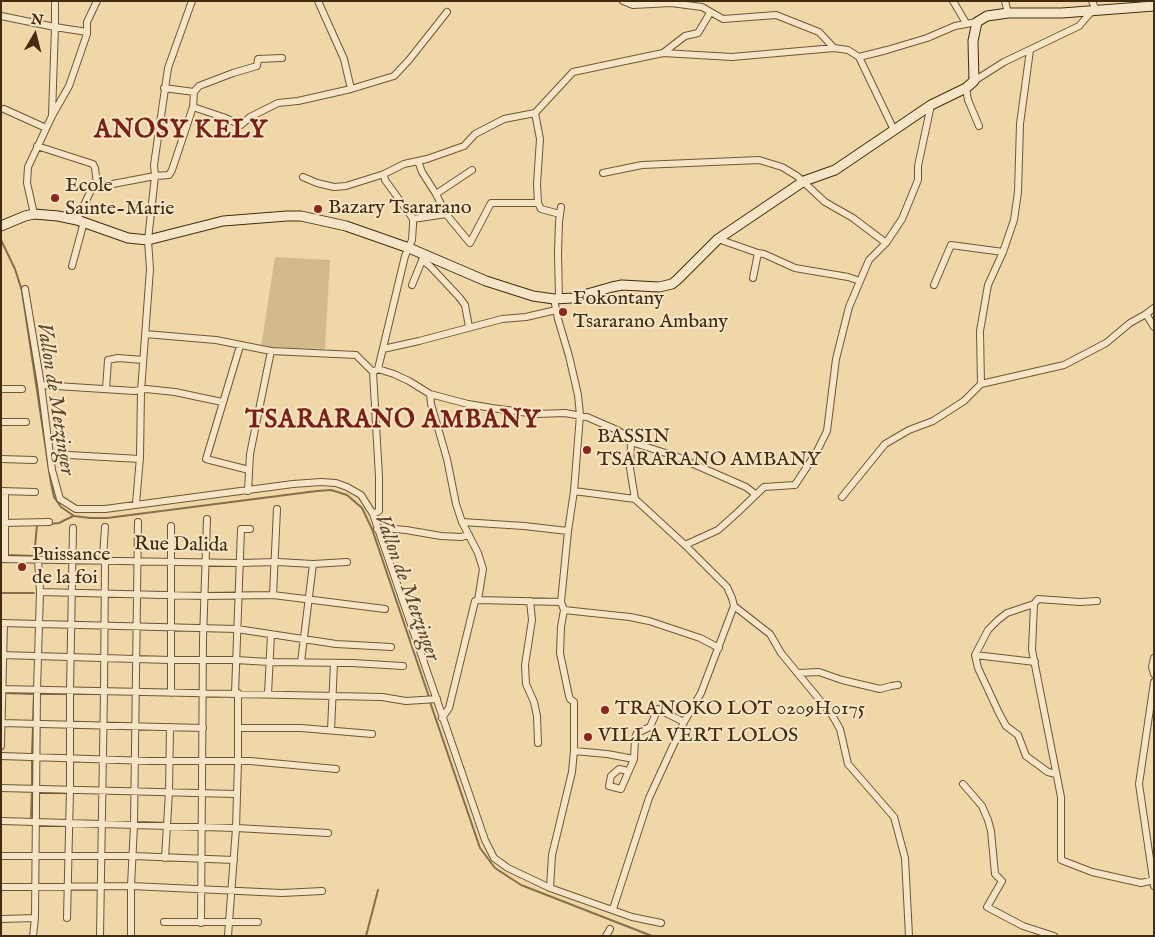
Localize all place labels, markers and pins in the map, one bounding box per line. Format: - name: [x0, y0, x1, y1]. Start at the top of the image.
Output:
- place label: Ecole Sainte-Marie: [65, 175, 174, 222]
- marker: Ecole Sainte-Marie: [49, 192, 61, 204]
- place label: Bazary Tsararano: [328, 197, 471, 221]
- marker: Bazary Tsararano: [312, 203, 324, 215]
- place label: Fokontany Tsararano Ambany: [573, 288, 728, 335]
- marker: Fokontany Tsararano Ambany: [557, 306, 569, 318]
- place label: BASSIN TSARARANO AMBANY: [597, 426, 821, 473]
- marker: BASSIN TSARARANO AMBANY: [581, 444, 593, 456]
- place label: Puissance de la foi: [32, 544, 110, 591]
- marker: Puissance de la foi: [16, 561, 28, 573]
- place label: TRANOKO LOT 0209H0175: [615, 698, 865, 722]
- marker: TRANOKO LOT 0209H0175: [599, 704, 611, 716]
- place label: VILLA VERT LOLOS: [598, 725, 798, 749]
- marker: VILLA VERT LOLOS: [582, 731, 594, 743]

